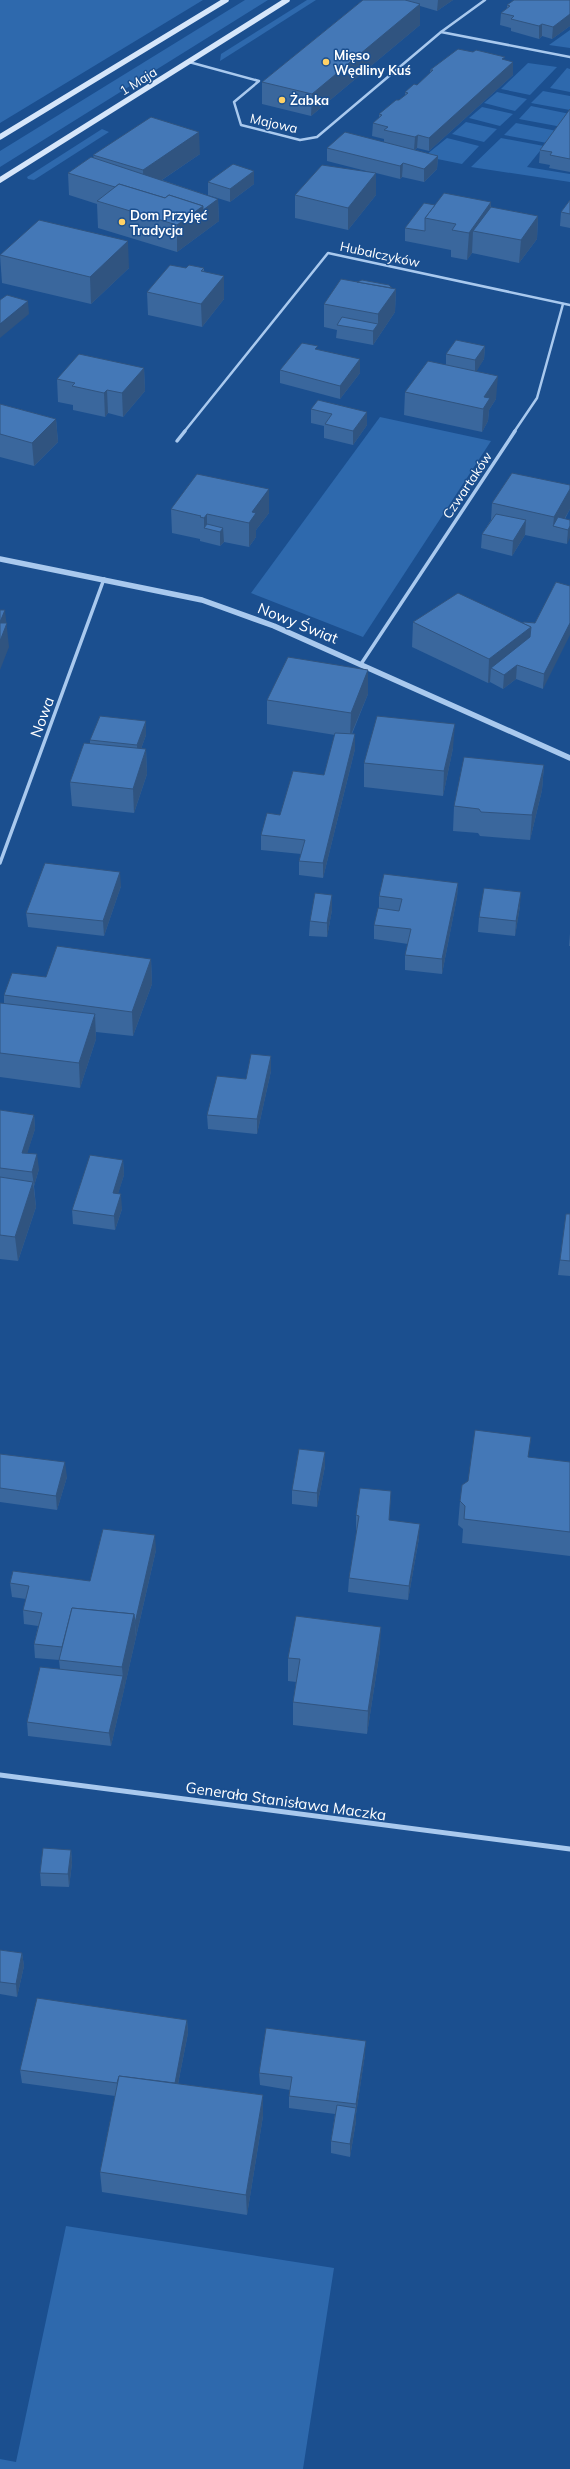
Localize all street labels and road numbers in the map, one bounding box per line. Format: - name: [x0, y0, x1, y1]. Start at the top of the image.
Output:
- street label: 1 Maja: [116, 63, 160, 99]
- street label: Majowa: [249, 110, 299, 136]
- street label: Hubalczyków: [339, 238, 421, 270]
- street label: Czwartaków: [439, 449, 495, 521]
- street label: Nowy Świat: [255, 598, 341, 648]
- street label: Nowa: [26, 694, 58, 740]
- street label: Generała Stanisława Maczka: [184, 1778, 388, 1824]

